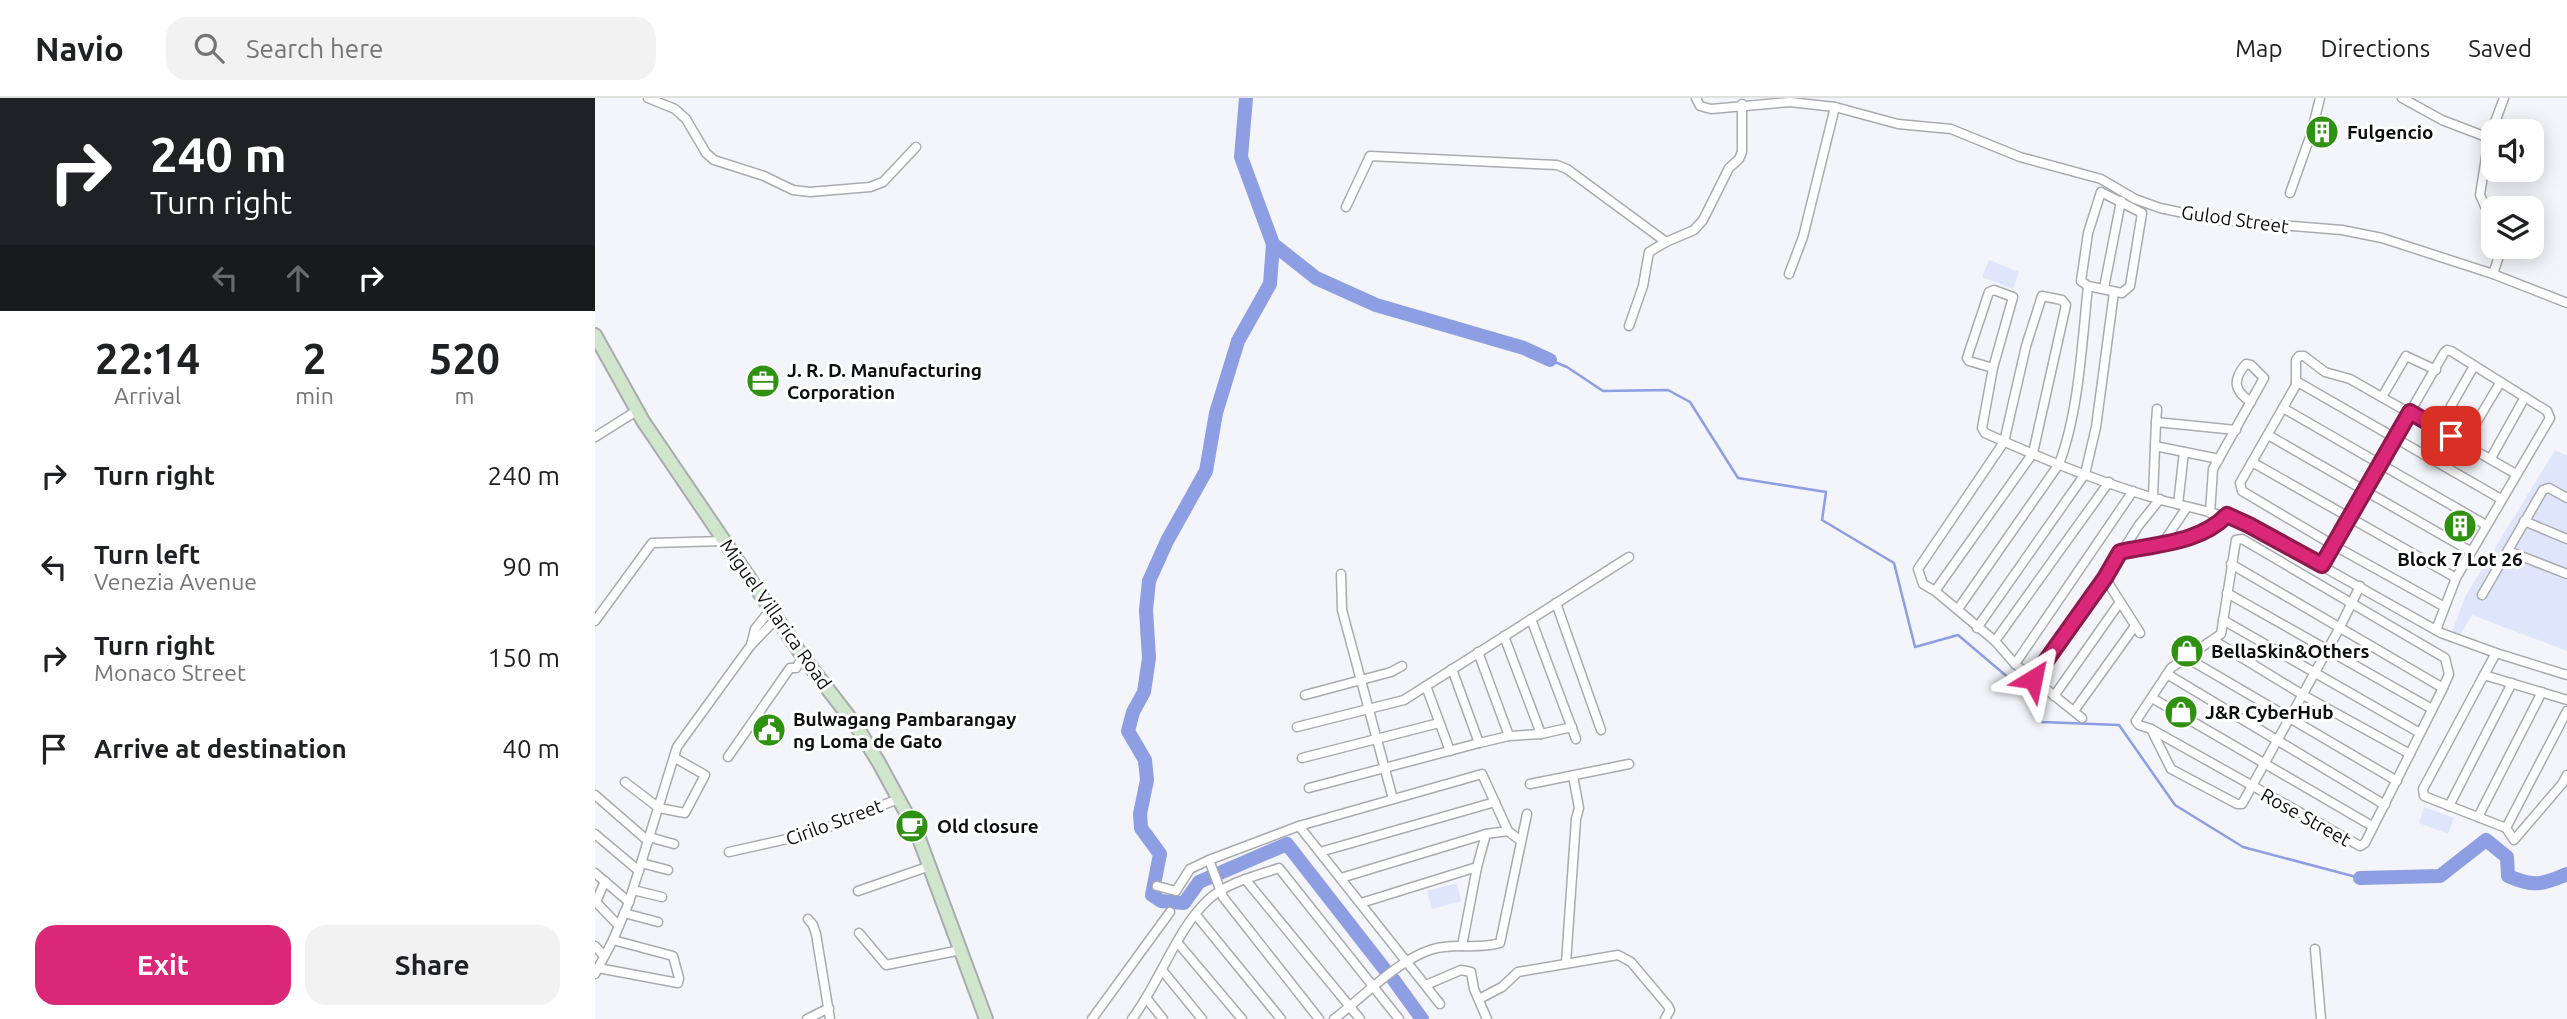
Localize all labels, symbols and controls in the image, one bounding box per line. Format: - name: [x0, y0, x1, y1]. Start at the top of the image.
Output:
- search box: [166, 17, 656, 80]
- icon: search: [190, 29, 228, 67]
- text: Navio: [35, 30, 124, 67]
- text: Search here: [246, 34, 383, 63]
- text: Map: [2235, 35, 2282, 62]
- text: Directions: [2320, 35, 2430, 62]
- text: Saved: [2468, 35, 2532, 62]
- building icon: Fulgencio: [2303, 113, 2341, 151]
- map controls: [2481, 119, 2544, 259]
- button: sound: [2481, 119, 2544, 182]
- place label: Fulgencio: [2347, 121, 2434, 143]
- icon: right: [35, 126, 126, 217]
- text: 240 m: [150, 126, 287, 181]
- text: Turn right: [150, 184, 292, 220]
- button: layers: [2481, 196, 2544, 259]
- street label: Gulod Street: [2180, 201, 2291, 237]
- icon: left: [206, 259, 244, 297]
- icon: ahead: [279, 259, 317, 297]
- icon: right: [352, 259, 390, 297]
- text: 22:14: [95, 335, 200, 382]
- text: 2: [303, 335, 326, 382]
- text: 520: [429, 335, 500, 382]
- place label: J. R. D. Manufacturing Corporation: [787, 359, 982, 403]
- office icon: J. R. D. Manufacturing Corporation: [744, 362, 782, 400]
- text: Arrival: [114, 383, 181, 408]
- text: min: [295, 383, 334, 408]
- text: m: [454, 383, 474, 408]
- pin: [2421, 406, 2481, 466]
- icon: arrive: [2432, 417, 2470, 455]
- icon: right: [35, 457, 73, 495]
- text: Turn right: [94, 461, 215, 490]
- text: 240 m: [488, 461, 560, 490]
- building icon: Block 7 Lot 26: [2441, 507, 2479, 545]
- street label: Miguel Villarica Road: [716, 535, 836, 693]
- text: Turn left: [94, 540, 200, 569]
- icon: left: [35, 548, 73, 586]
- place label: Block 7 Lot 26: [2397, 548, 2523, 570]
- text: 90 m: [502, 552, 560, 581]
- text: Venezia Avenue: [94, 569, 257, 594]
- text: Turn right: [94, 631, 215, 660]
- shop icon: BellaSkin&Others: [2168, 632, 2206, 670]
- icon: right: [35, 639, 73, 677]
- place label: BellaSkin&Others: [2211, 640, 2370, 662]
- position arrow: [1996, 642, 2070, 716]
- text: 150 m: [488, 643, 560, 672]
- text: Monaco Street: [94, 660, 246, 685]
- shop icon: J&R CyberHub: [2162, 693, 2200, 731]
- place label: J&R CyberHub: [2205, 701, 2334, 723]
- place label: Bulwagang Pambarangay ng Loma de Gato: [793, 708, 1016, 752]
- public building icon: Bulwagang Pambarangay ng Loma de Gato: [750, 711, 788, 749]
- icon: arrive: [35, 730, 73, 768]
- text: Arrive at destination: [94, 734, 347, 763]
- text: 40 m: [502, 734, 560, 763]
- street label: Rose Street: [2257, 783, 2355, 851]
- street label: Cirilo Street: [783, 794, 886, 850]
- cafe icon: Old closure: [893, 807, 931, 845]
- place label: Old closure: [937, 815, 1039, 837]
- button: Exit: [35, 925, 291, 1005]
- button: Share: [305, 925, 560, 1005]

